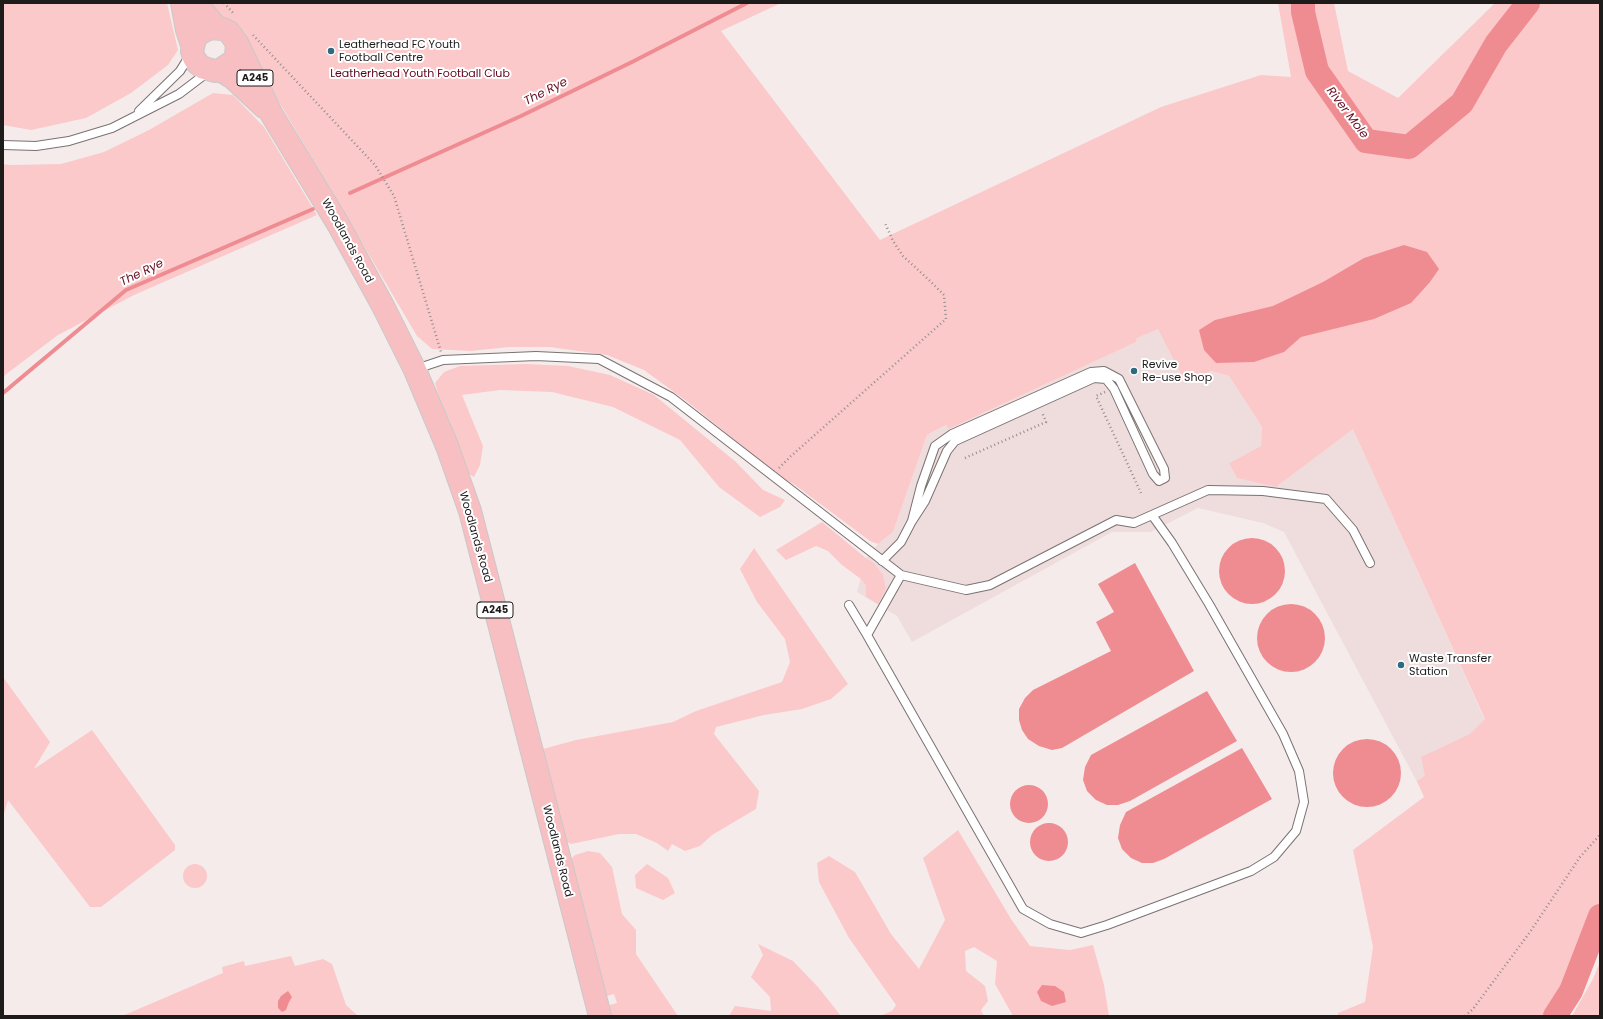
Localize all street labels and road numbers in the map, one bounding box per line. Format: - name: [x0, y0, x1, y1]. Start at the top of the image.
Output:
- road number: A245: [237, 70, 273, 86]
- street label: Woodlands Road: [318, 197, 376, 285]
- street label: Woodlands Road: [456, 490, 494, 584]
- road number: A245: [477, 602, 513, 618]
- street label: Woodlands Road: [539, 804, 575, 898]

